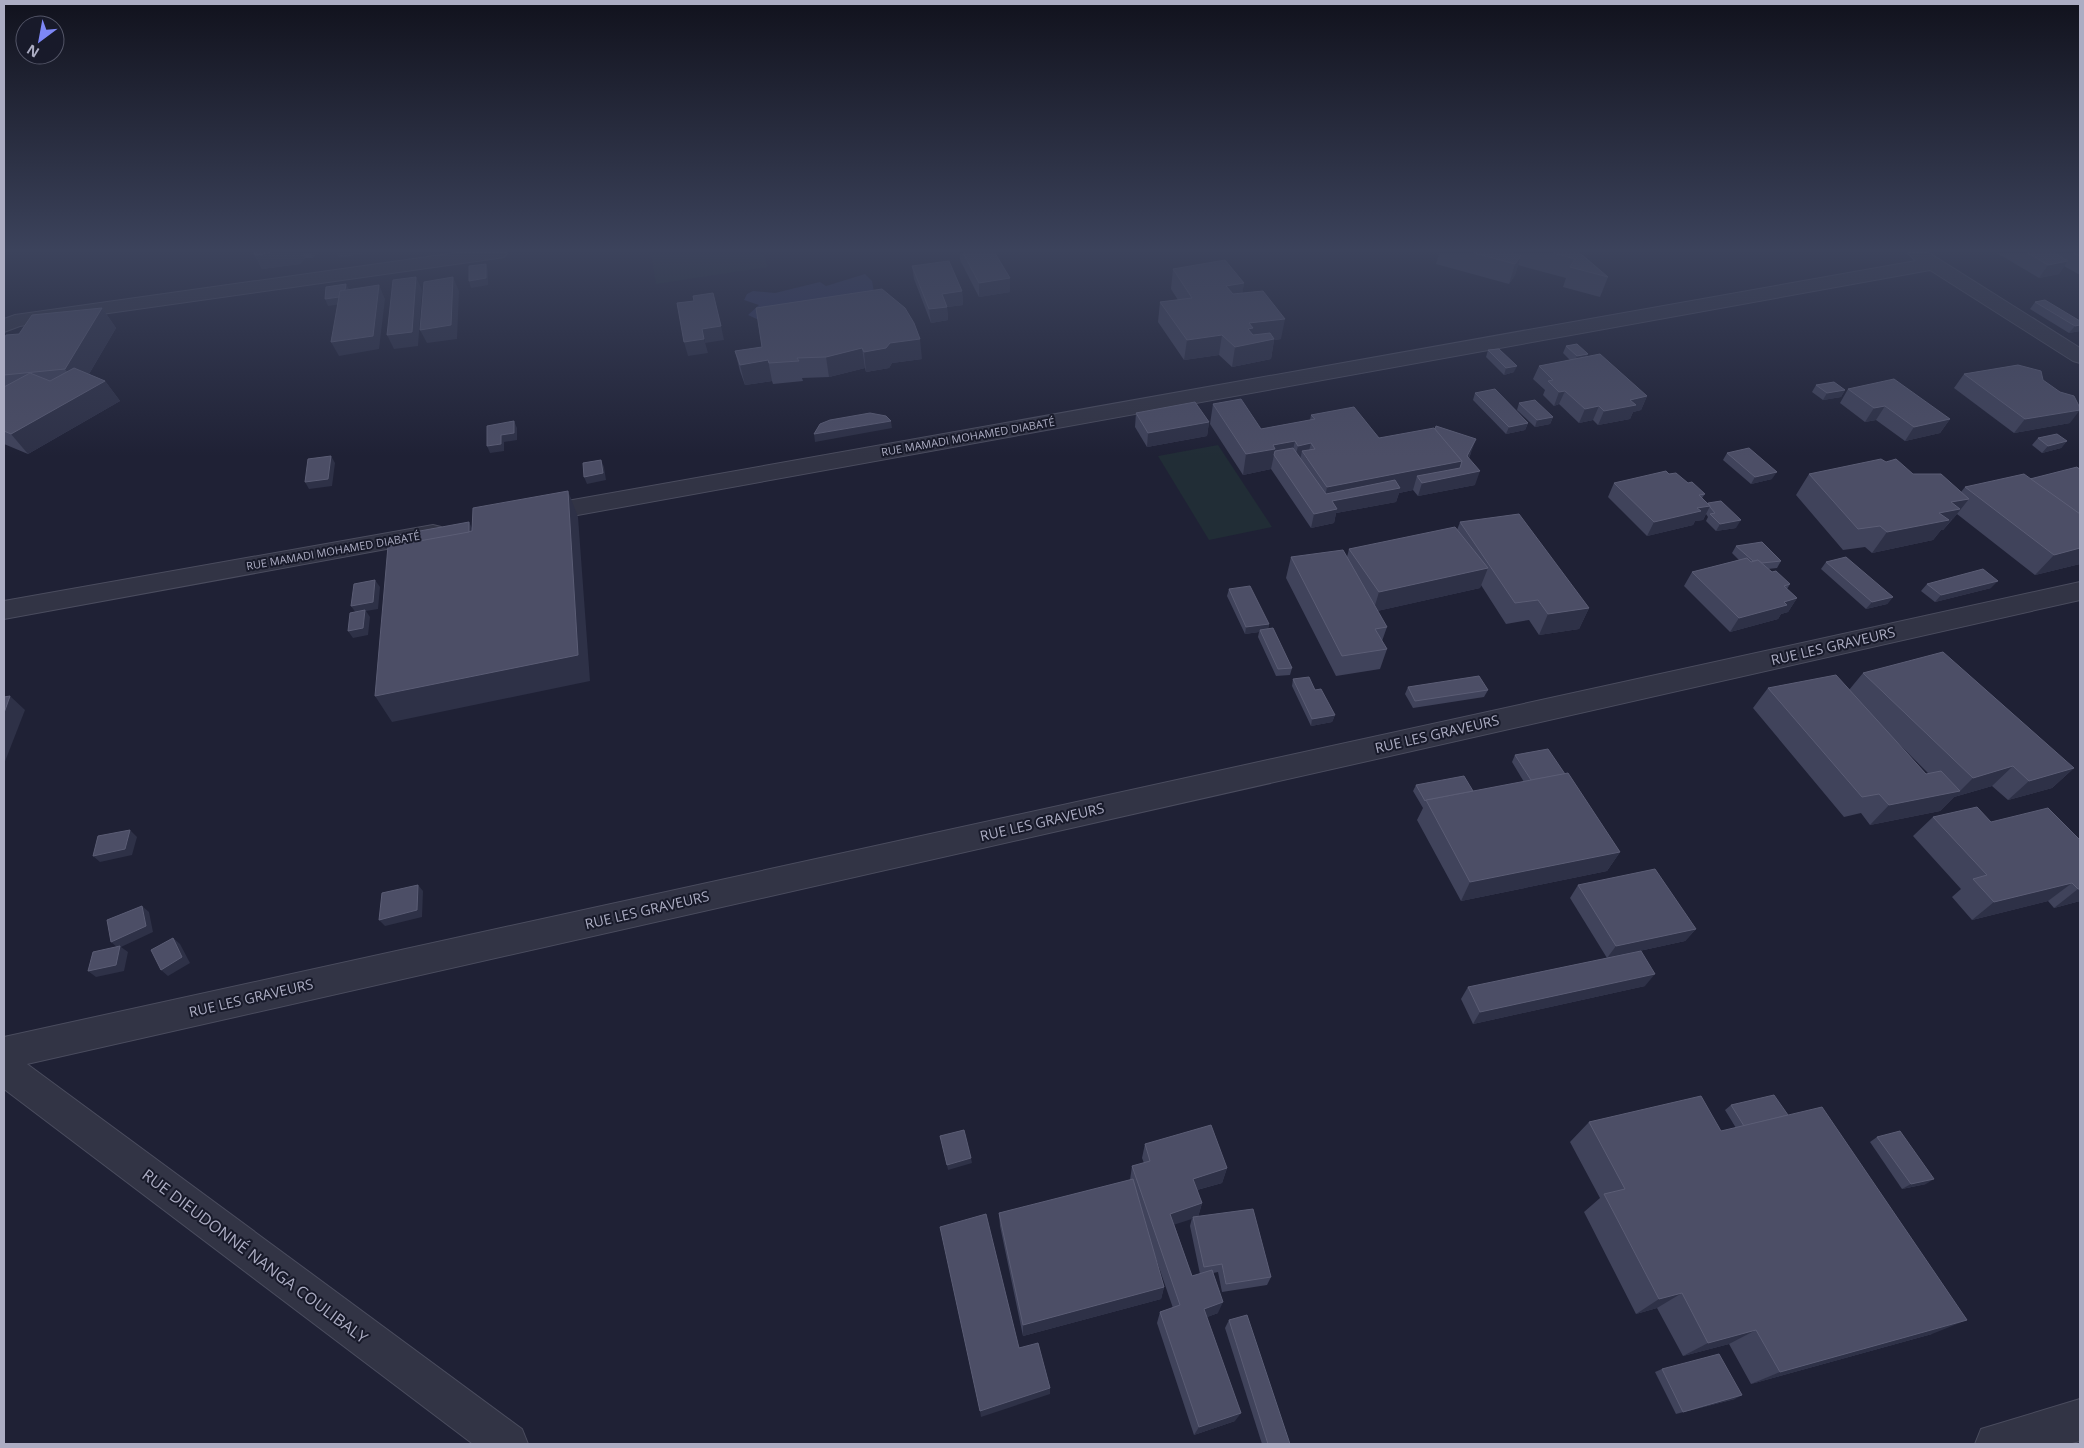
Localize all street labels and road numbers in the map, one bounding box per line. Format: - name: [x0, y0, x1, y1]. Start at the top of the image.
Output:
- street label: RUE MAMADI MOHAMED DIABATÉ: [880, 414, 1056, 459]
- street label: RUE MAMADI MOHAMED DIABATÉ: [245, 528, 421, 573]
- street label: RUE LES GRAVEURS: [1769, 622, 1897, 669]
- street label: RUE LES GRAVEURS: [1373, 710, 1501, 757]
- street label: RUE LES GRAVEURS: [978, 798, 1106, 845]
- street label: RUE LES GRAVEURS: [583, 886, 711, 933]
- street label: RUE LES GRAVEURS: [187, 974, 315, 1021]
- street label: RUE DIEUDONNÉ NANGA COULIBALY: [138, 1164, 372, 1348]

